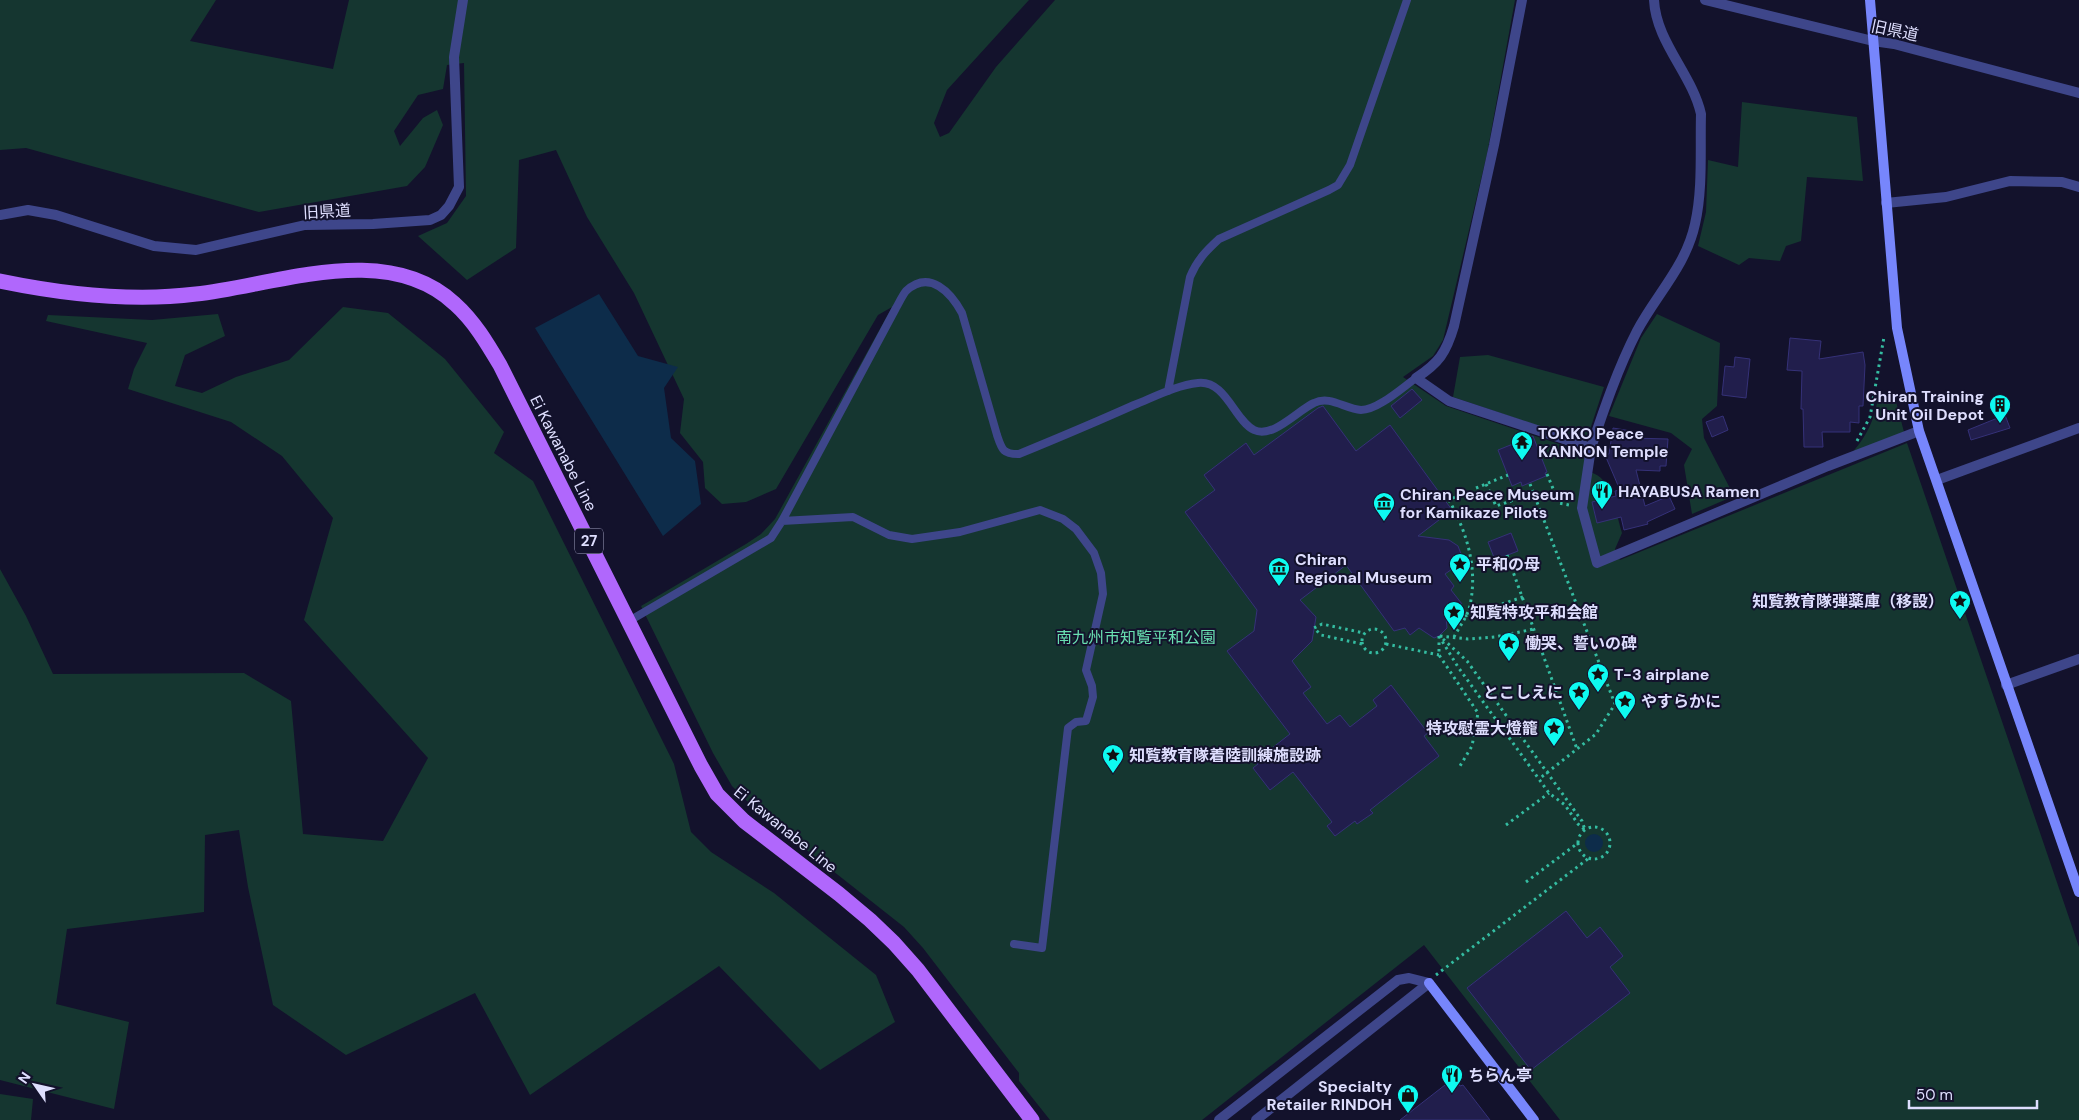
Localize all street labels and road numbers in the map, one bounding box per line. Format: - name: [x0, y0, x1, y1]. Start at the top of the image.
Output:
- street label: 旧県道: [1869, 15, 1921, 46]
- street label: 旧県道: [303, 200, 352, 223]
- street label: Ei Kawanabe Line: [525, 392, 602, 515]
- road number: 27: [575, 528, 603, 554]
- street label: Ei Kawanabe Line: [730, 781, 842, 878]

